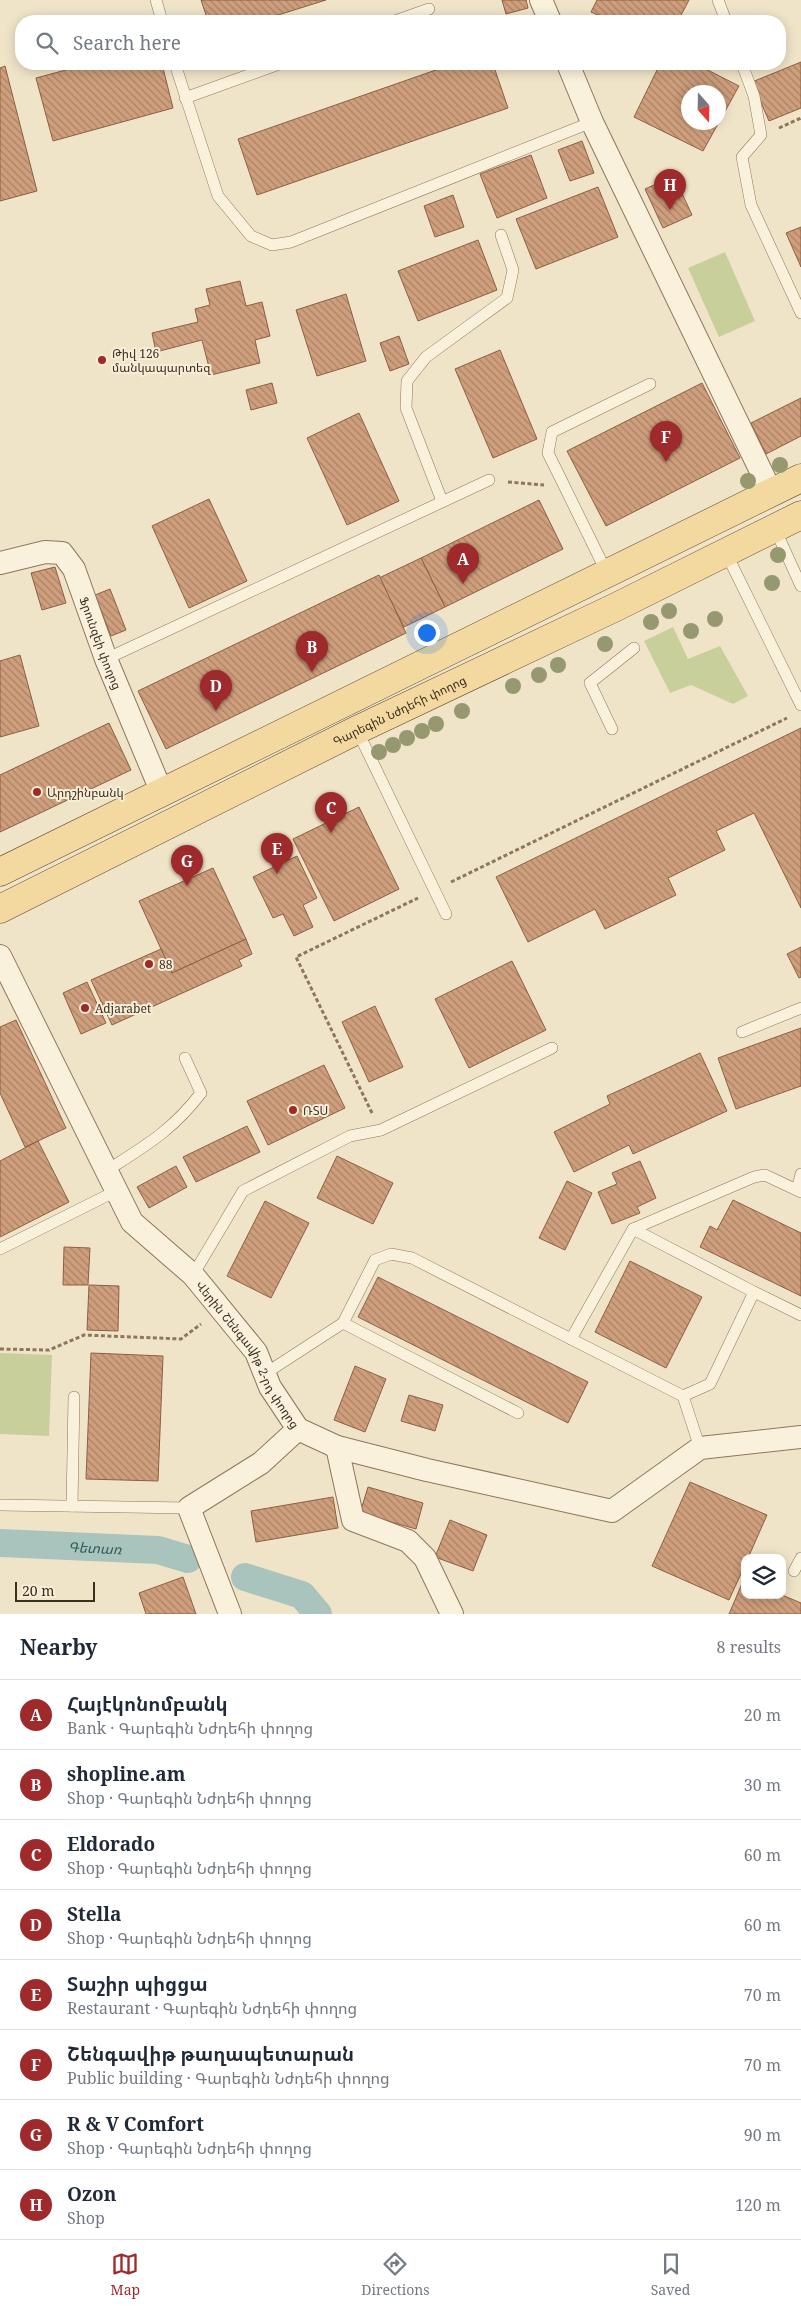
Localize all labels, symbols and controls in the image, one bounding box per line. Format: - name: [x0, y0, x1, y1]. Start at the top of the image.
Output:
- search box: [15, 15, 786, 70]
- icon: search: [33, 29, 61, 57]
- text: Search here: [73, 30, 181, 56]
- north arrow: [681, 85, 726, 130]
- pin: H: [654, 169, 686, 210]
- place label: Թիվ 126 մանկապարտեզ: [112, 345, 211, 376]
- marker: Թիվ 126 մանկապարտեզ: [96, 354, 108, 366]
- pin: F: [650, 421, 682, 462]
- pin: A: [447, 543, 479, 584]
- street label: Ֆրունզեի փողոց: [76, 594, 126, 692]
- your location: [414, 620, 440, 646]
- pin: B: [296, 631, 328, 672]
- pin: D: [200, 670, 232, 711]
- street label: Գարեգին Նժդեհի փողոց: [330, 671, 469, 749]
- place label: Արդշինբանկ: [47, 784, 124, 801]
- marker: Արդշինբանկ: [31, 786, 43, 798]
- pin: C: [315, 792, 347, 833]
- pin: E: [261, 833, 293, 874]
- pin: G: [171, 845, 203, 886]
- place label: 88: [159, 956, 173, 973]
- marker: 88: [143, 958, 155, 970]
- place label: Adjarabet: [95, 1000, 151, 1017]
- marker: Adjarabet: [79, 1002, 91, 1014]
- place label: ՌՏՍ: [303, 1102, 328, 1119]
- marker: ՌՏՍ: [287, 1104, 299, 1116]
- street label: Վերին Շենգավիթ 2-րդ փողոց: [192, 1277, 304, 1432]
- water label: Գետառ: [68, 1537, 122, 1558]
- map controls: [741, 1554, 786, 1599]
- button: layers: [741, 1554, 786, 1599]
- scale bar: [15, 1579, 95, 1602]
- text: 20 m: [22, 1581, 55, 1600]
- text: Nearby: [20, 1633, 98, 1661]
- text: 8 results: [717, 1636, 781, 1658]
- text: Հայէկոնոմբանկ: [67, 1691, 228, 1717]
- text: A: [30, 1704, 42, 1726]
- text: 20 m: [744, 1704, 781, 1726]
- text: Bank · Գարեգին Նժդեհի փողոց: [67, 1717, 313, 1739]
- text: shopline.am: [67, 1761, 185, 1787]
- text: B: [31, 1774, 41, 1796]
- text: 30 m: [744, 1774, 781, 1796]
- text: Shop · Գարեգին Նժդեհի փողոց: [67, 1787, 312, 1809]
- text: Eldorado: [67, 1831, 155, 1857]
- text: C: [31, 1844, 41, 1866]
- text: 60 m: [744, 1844, 781, 1866]
- text: Shop · Գարեգին Նժդեհի փողոց: [67, 1857, 312, 1879]
- text: Stella: [67, 1901, 121, 1927]
- text: D: [30, 1914, 42, 1936]
- text: 60 m: [744, 1914, 781, 1936]
- text: Shop · Գարեգին Նժդեհի փողոց: [67, 1927, 312, 1949]
- text: Տաշիր պիցցա: [67, 1971, 208, 1997]
- text: E: [31, 1984, 41, 2006]
- text: 70 m: [744, 1984, 781, 2006]
- text: Restaurant · Գարեգին Նժդեհի փողոց: [67, 1997, 357, 2019]
- text: Շենգավիթ թաղապետարան: [67, 2041, 354, 2067]
- text: F: [31, 2054, 41, 2076]
- text: 70 m: [744, 2054, 781, 2076]
- text: Public building · Գարեգին Նժդեհի փողոց: [67, 2067, 390, 2089]
- text: R & V Comfort: [67, 2111, 204, 2137]
- text: G: [30, 2124, 42, 2146]
- text: 90 m: [744, 2124, 781, 2146]
- text: Shop · Գարեգին Նժդեհի փողոց: [67, 2137, 312, 2159]
- text: Ozon: [67, 2181, 116, 2207]
- text: H: [29, 2194, 43, 2216]
- text: 120 m: [735, 2194, 781, 2216]
- text: Shop: [67, 2207, 105, 2229]
- tab: Map: [111, 2250, 140, 2299]
- tab: Directions: [361, 2250, 430, 2299]
- tab: Saved: [651, 2250, 690, 2299]

